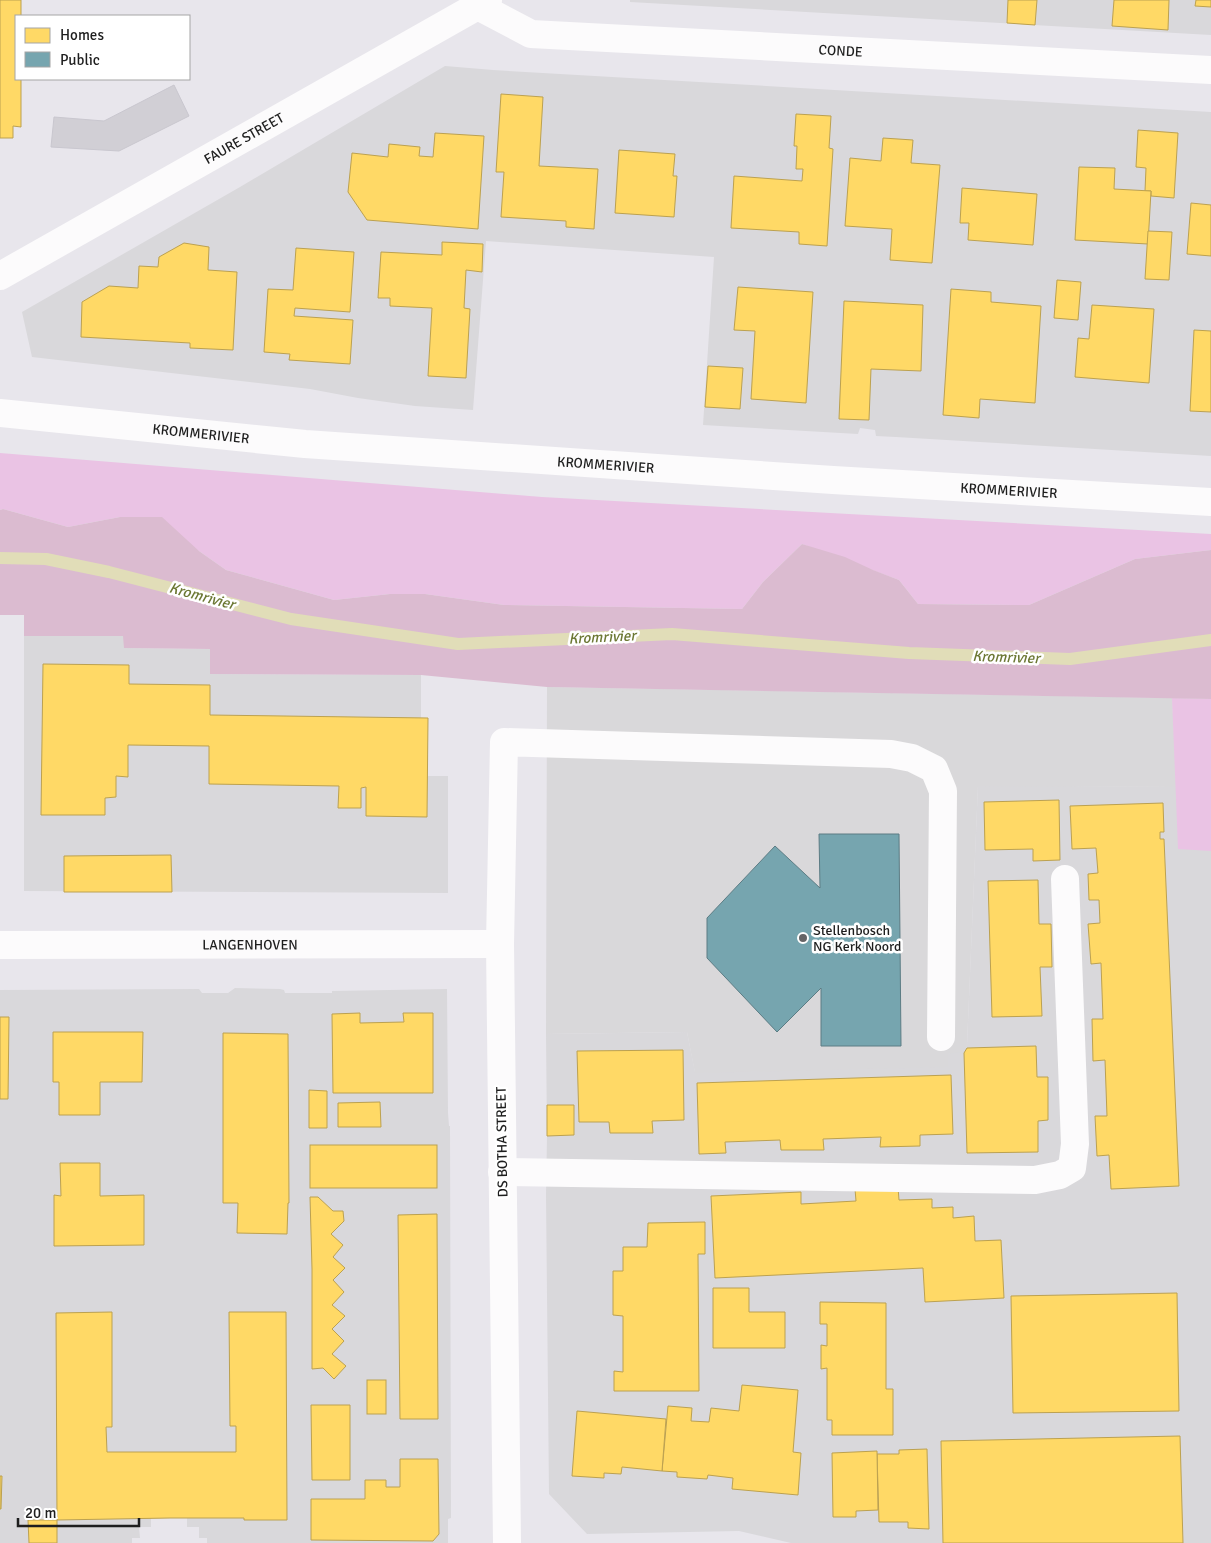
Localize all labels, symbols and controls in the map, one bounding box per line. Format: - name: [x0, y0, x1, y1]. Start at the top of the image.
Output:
- legend: [15, 15, 190, 80]
- text: Homes: [60, 26, 104, 44]
- street label: CONDE: [818, 41, 863, 60]
- text: Public: [60, 51, 100, 69]
- street label: FAURE STREET: [201, 109, 287, 167]
- street label: KROMMERIVIER: [152, 420, 250, 447]
- street label: KROMMERIVIER: [557, 453, 655, 476]
- street label: KROMMERIVIER: [960, 479, 1058, 502]
- water label: Kromrivier: [167, 579, 239, 614]
- water label: Kromrivier: [568, 626, 639, 648]
- water label: Kromrivier: [972, 647, 1042, 667]
- place label: Stellenbosch NG Kerk Noord: [813, 922, 901, 955]
- marker: Stellenbosch NG Kerk Noord: [797, 932, 809, 944]
- street label: LANGENHOVEN: [202, 936, 298, 953]
- street label: DS BOTHA STREET: [493, 1086, 511, 1197]
- scale bar: [18, 1496, 139, 1528]
- text: 20 m: [25, 1504, 56, 1522]

